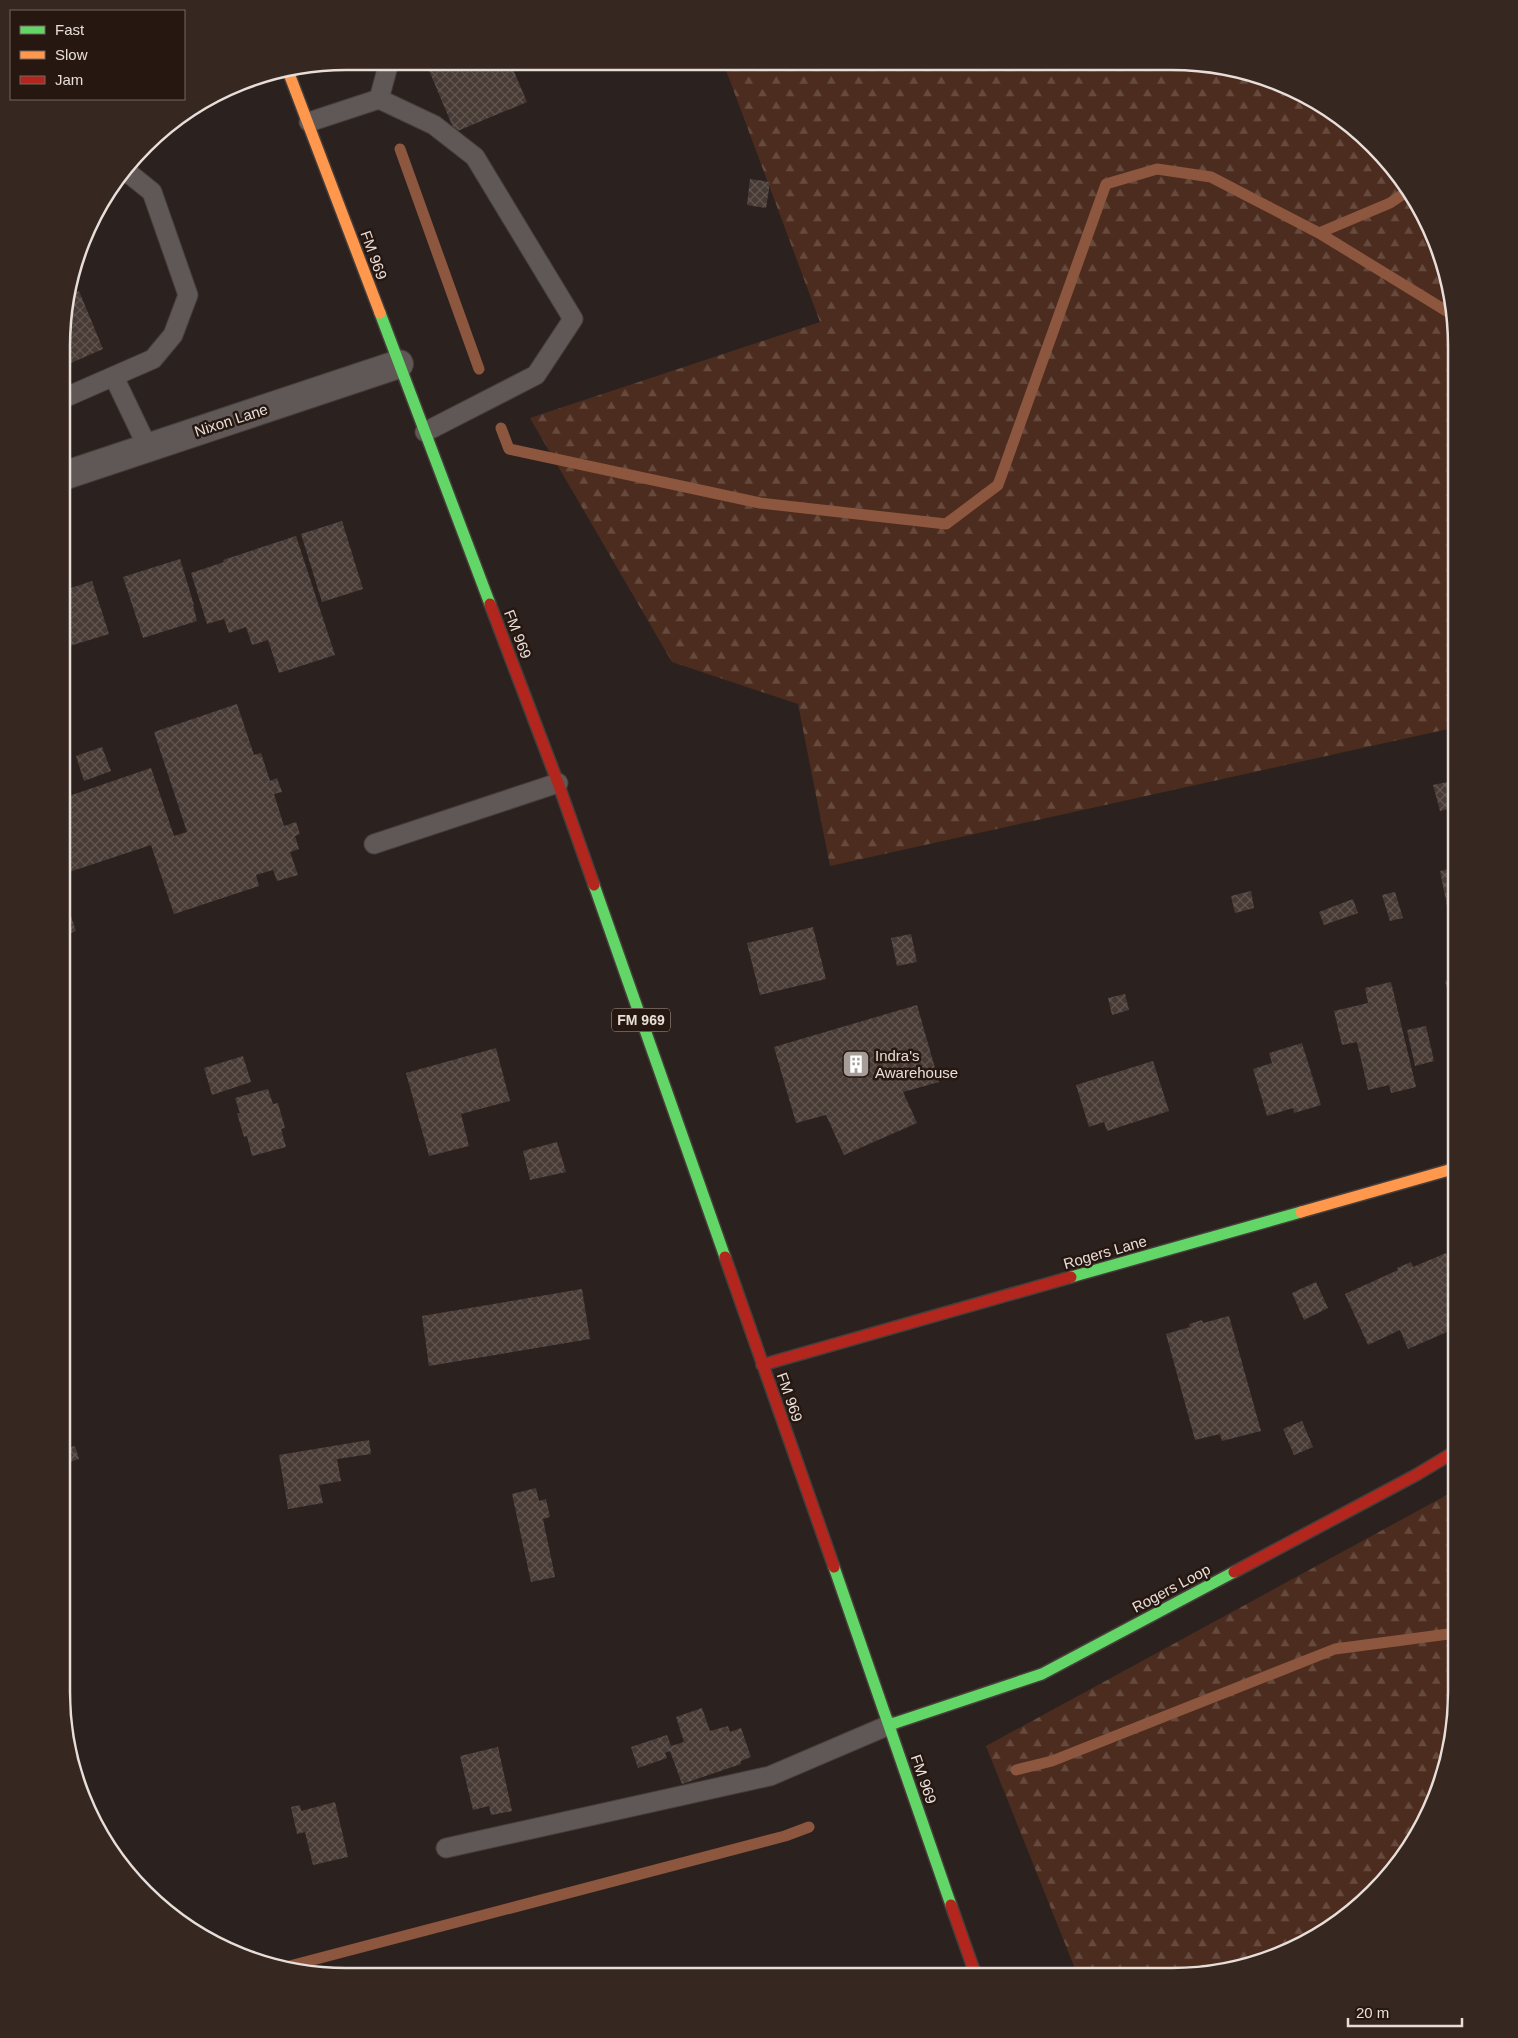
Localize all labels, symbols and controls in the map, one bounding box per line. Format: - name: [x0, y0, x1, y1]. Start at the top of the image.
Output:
- legend: [10, 10, 185, 100]
- text: Fast: [55, 21, 85, 38]
- text: Slow: [55, 46, 88, 63]
- text: Jam: [55, 71, 83, 88]
- street label: FM 969: [357, 228, 391, 282]
- street label: Nixon Lane: [192, 400, 270, 440]
- street label: FM 969: [501, 607, 535, 661]
- road number: FM 969: [612, 1008, 670, 1032]
- place label: Indra's Awarehouse: [875, 1047, 958, 1081]
- building icon: Indra's Awarehouse: [841, 1049, 871, 1079]
- street label: Rogers Lane: [1061, 1232, 1149, 1272]
- street label: FM 969: [774, 1370, 806, 1424]
- street label: Rogers Loop: [1129, 1560, 1213, 1616]
- street label: FM 969: [908, 1752, 940, 1806]
- scale bar: [1348, 1996, 1462, 2028]
- text: 20 m: [1356, 2004, 1389, 2021]

